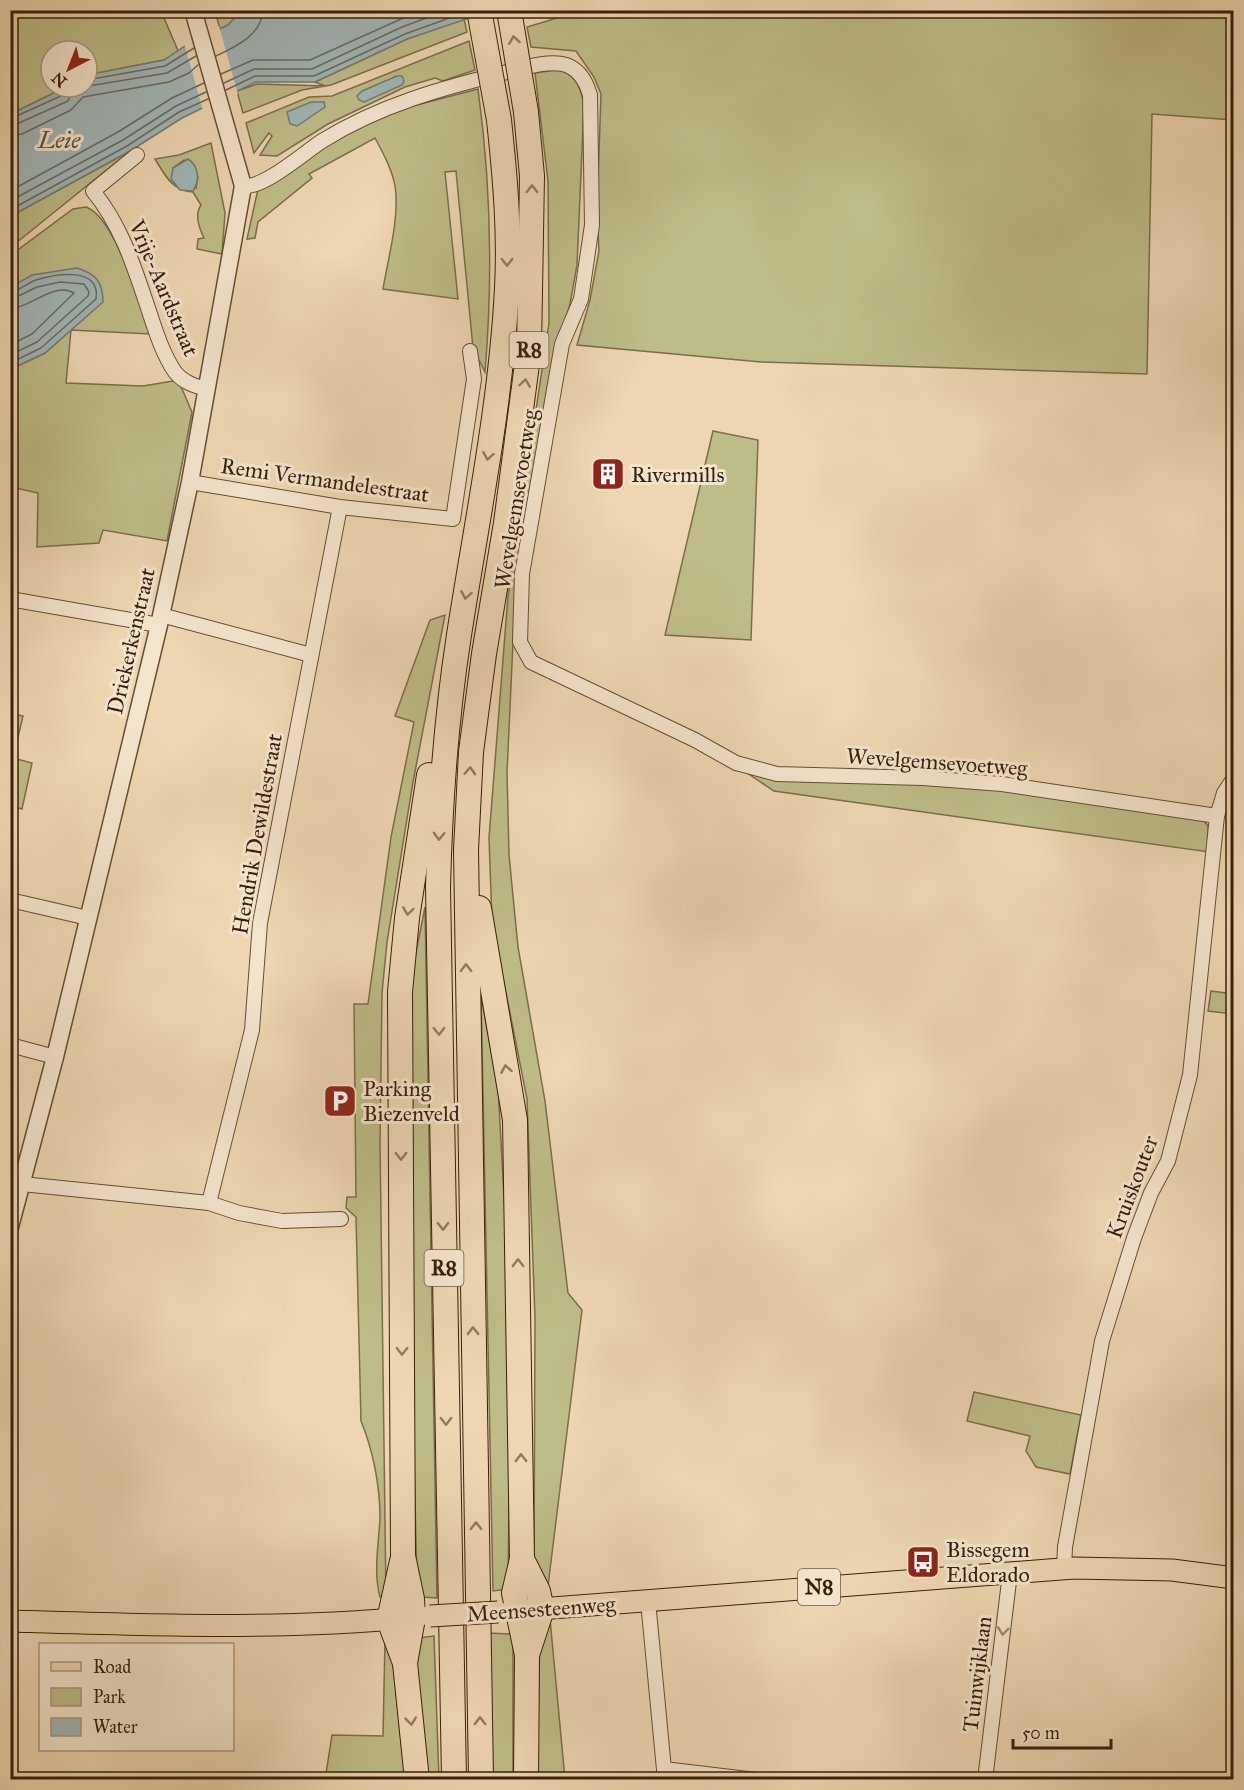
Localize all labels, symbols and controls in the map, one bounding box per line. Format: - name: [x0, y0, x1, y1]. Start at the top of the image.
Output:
- one-way arrow: [509, 36, 521, 45]
- north arrow: [39, 39, 99, 99]
- text: N: [48, 68, 71, 91]
- water label: Leie: [37, 125, 81, 155]
- one-way arrow: [526, 184, 538, 193]
- street label: Vrije-Aardstraat: [123, 215, 205, 360]
- one-way arrow: [501, 258, 513, 267]
- road number: R8: [510, 332, 548, 368]
- one-way arrow: [518, 379, 530, 388]
- street label: Wevelgemsevoetweg: [488, 406, 544, 591]
- one-way arrow: [483, 451, 495, 461]
- street label: Remi Vermandelestraat: [219, 452, 431, 508]
- building icon: Rivermills: [590, 456, 626, 492]
- place label: Rivermills: [631, 461, 724, 488]
- street label: Driekerkenstraat: [101, 565, 161, 717]
- one-way arrow: [460, 590, 472, 600]
- street label: Hendrik Dewildestraat: [226, 731, 288, 937]
- street label: Wevelgemsevoetweg: [845, 742, 1029, 782]
- one-way arrow: [464, 766, 477, 775]
- one-way arrow: [433, 831, 445, 840]
- one-way arrow: [402, 907, 415, 916]
- one-way arrow: [460, 964, 472, 973]
- one-way arrow: [433, 1026, 445, 1035]
- one-way arrow: [500, 1065, 513, 1075]
- place label: Parking Biezenveld: [363, 1075, 460, 1127]
- parking icon: Parking Biezenveld: [322, 1083, 358, 1119]
- street label: Kruiskouter: [1100, 1131, 1164, 1242]
- one-way arrow: [395, 1152, 407, 1161]
- one-way arrow: [437, 1221, 449, 1230]
- road number: R8: [424, 1250, 464, 1286]
- one-way arrow: [512, 1259, 524, 1268]
- one-way arrow: [466, 1327, 479, 1336]
- one-way arrow: [396, 1347, 408, 1356]
- one-way arrow: [440, 1416, 453, 1425]
- one-way arrow: [515, 1454, 527, 1463]
- one-way arrow: [470, 1522, 483, 1531]
- place label: Bissegem Eldorado: [946, 1536, 1030, 1588]
- bus stop icon: Bissegem Eldorado: [905, 1544, 941, 1580]
- road number: N8: [798, 1569, 840, 1605]
- street label: Meensesteenweg: [466, 1590, 617, 1628]
- street label: Tuinwijklaan: [956, 1614, 998, 1733]
- one-way arrow: [998, 1626, 1010, 1636]
- legend: [39, 1643, 234, 1751]
- text: Road: [93, 1656, 131, 1678]
- text: Park: [93, 1686, 126, 1708]
- scale bar: [1013, 1712, 1110, 1750]
- text: Water: [93, 1716, 138, 1738]
- one-way arrow: [404, 1717, 417, 1726]
- one-way arrow: [474, 1717, 486, 1726]
- text: 50 m: [1022, 1722, 1060, 1744]

